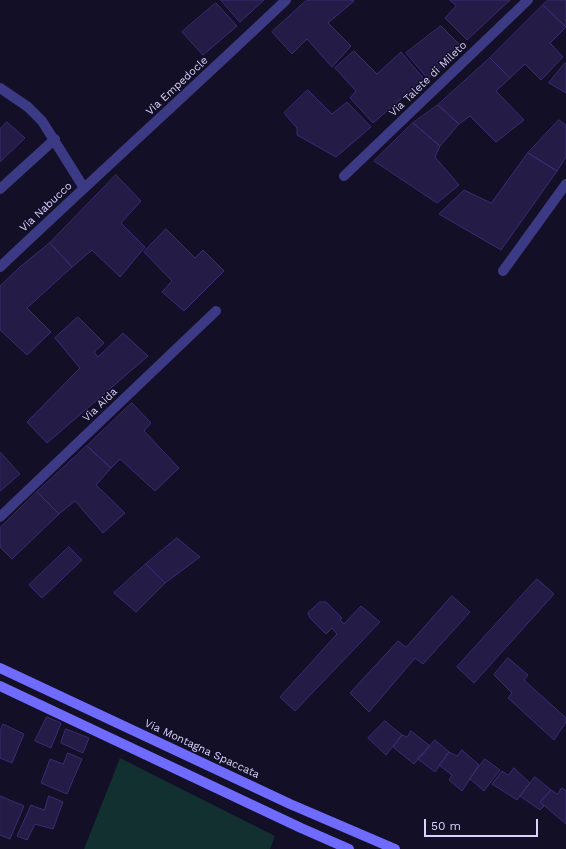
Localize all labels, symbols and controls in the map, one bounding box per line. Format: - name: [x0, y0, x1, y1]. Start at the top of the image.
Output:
- street label: Via Talete di Mileto: [386, 39, 470, 119]
- street label: Via Empedocle: [143, 54, 211, 118]
- street label: Via Nabucco: [17, 179, 75, 235]
- street label: Via Aida: [80, 385, 120, 425]
- street label: Via Montagna Spaccata: [142, 717, 262, 781]
- scale bar: [426, 811, 540, 837]
- text: 50 m: [431, 819, 461, 833]

